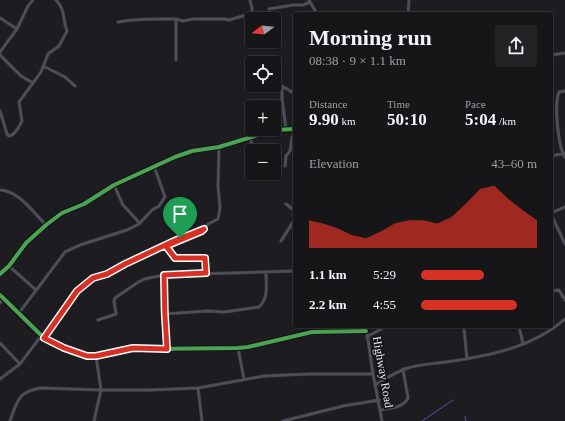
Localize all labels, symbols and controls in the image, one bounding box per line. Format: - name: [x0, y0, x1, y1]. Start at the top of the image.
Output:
- north arrow: [245, 12, 281, 48]
- map controls: [245, 12, 281, 180]
- text: Morning run: [309, 25, 432, 50]
- button: share: [495, 25, 537, 67]
- text: 08:38 · 9 × 1.1 km: [309, 53, 406, 68]
- button: locate: [245, 56, 281, 92]
- text: Distance: [309, 98, 347, 110]
- text: Time: [387, 98, 410, 110]
- text: Pace: [465, 98, 486, 110]
- button: +: [245, 100, 281, 136]
- text: 9.90: [309, 110, 339, 129]
- text: 50:10: [387, 110, 427, 129]
- text: 5:04: [465, 110, 496, 129]
- text: km: [339, 115, 356, 127]
- text: /km: [496, 115, 516, 127]
- button: −: [245, 144, 281, 180]
- text: Elevation: [309, 156, 359, 171]
- text: 43–60 m: [491, 156, 537, 171]
- pin: [163, 197, 197, 238]
- icon: arrive: [169, 203, 191, 225]
- text: 1.1 km: [309, 267, 347, 282]
- text: 5:29: [373, 267, 396, 282]
- text: 2.2 km: [309, 297, 347, 312]
- text: 4:55: [373, 297, 396, 312]
- street label: Highway Road: [370, 335, 396, 409]

